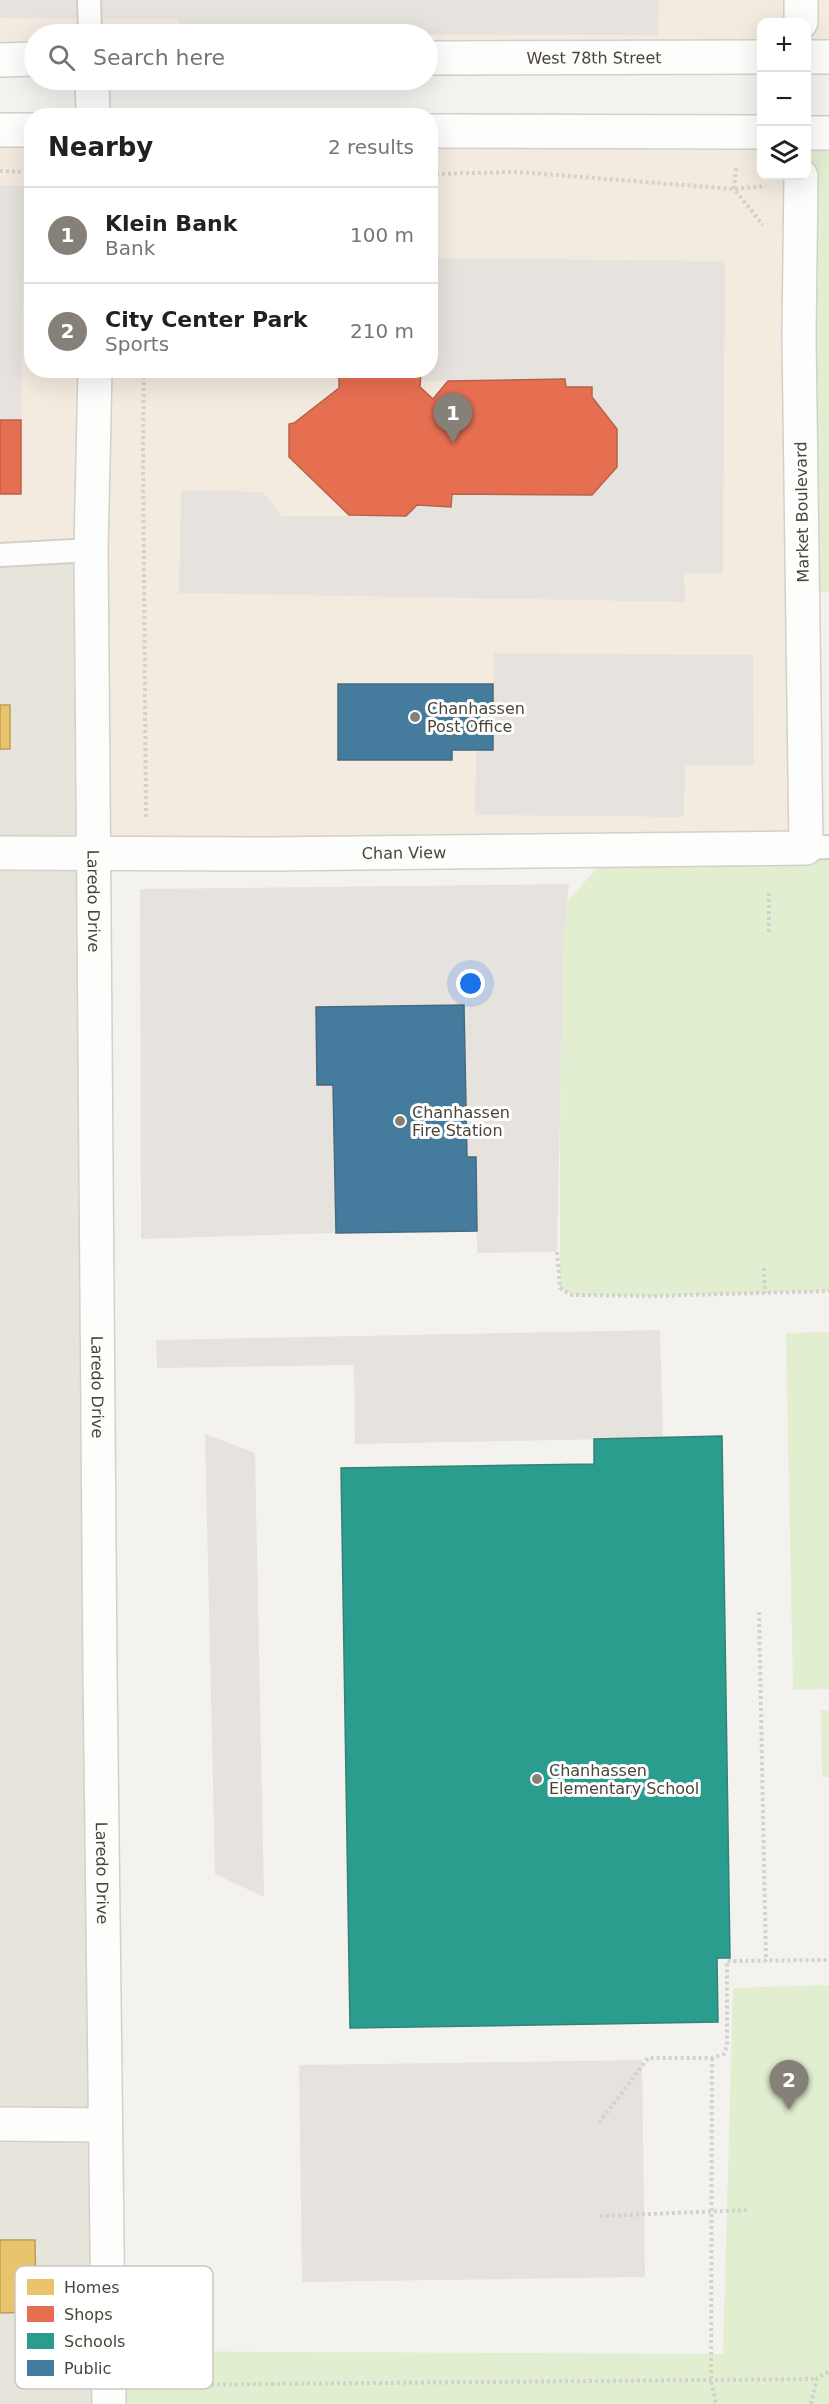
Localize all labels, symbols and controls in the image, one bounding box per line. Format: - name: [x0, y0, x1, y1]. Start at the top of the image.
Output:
- map controls: [757, 18, 811, 180]
- button: +: [757, 18, 811, 72]
- search box: [24, 24, 438, 90]
- icon: search: [45, 41, 78, 74]
- text: Search here: [93, 45, 225, 70]
- street label: West 78th Street: [526, 48, 662, 67]
- button: −: [757, 72, 811, 126]
- button: layers: [757, 126, 811, 180]
- text: Nearby: [48, 132, 153, 162]
- text: 2 results: [328, 135, 414, 159]
- text: Klein Bank: [105, 211, 237, 236]
- text: 1: [61, 223, 74, 247]
- text: 100 m: [350, 223, 414, 247]
- text: Bank: [105, 236, 155, 260]
- text: City Center Park: [105, 307, 308, 332]
- text: 2: [61, 319, 74, 343]
- text: 210 m: [350, 319, 414, 343]
- text: Sports: [105, 332, 169, 356]
- pin: 1: [434, 394, 472, 443]
- street label: Market Boulevard: [791, 441, 813, 583]
- place label: Chanhassen Post Office: [427, 699, 525, 736]
- marker: Chanhassen Post Office: [408, 710, 422, 724]
- street label: Chan View: [362, 843, 446, 862]
- street label: Laredo Drive: [84, 850, 104, 952]
- your location: [456, 969, 485, 998]
- place label: Chanhassen Fire Station: [412, 1103, 510, 1140]
- marker: Chanhassen Fire Station: [393, 1114, 407, 1128]
- street label: Laredo Drive: [88, 1336, 108, 1438]
- place label: Chanhassen Elementary School: [549, 1761, 699, 1798]
- marker: Chanhassen Elementary School: [530, 1772, 544, 1786]
- street label: Laredo Drive: [92, 1822, 113, 1924]
- pin: 2: [770, 2060, 808, 2110]
- legend: [15, 2266, 213, 2389]
- text: Homes: [64, 2278, 120, 2297]
- text: Shops: [64, 2305, 113, 2324]
- text: Schools: [64, 2332, 125, 2351]
- text: Public: [64, 2359, 111, 2378]

